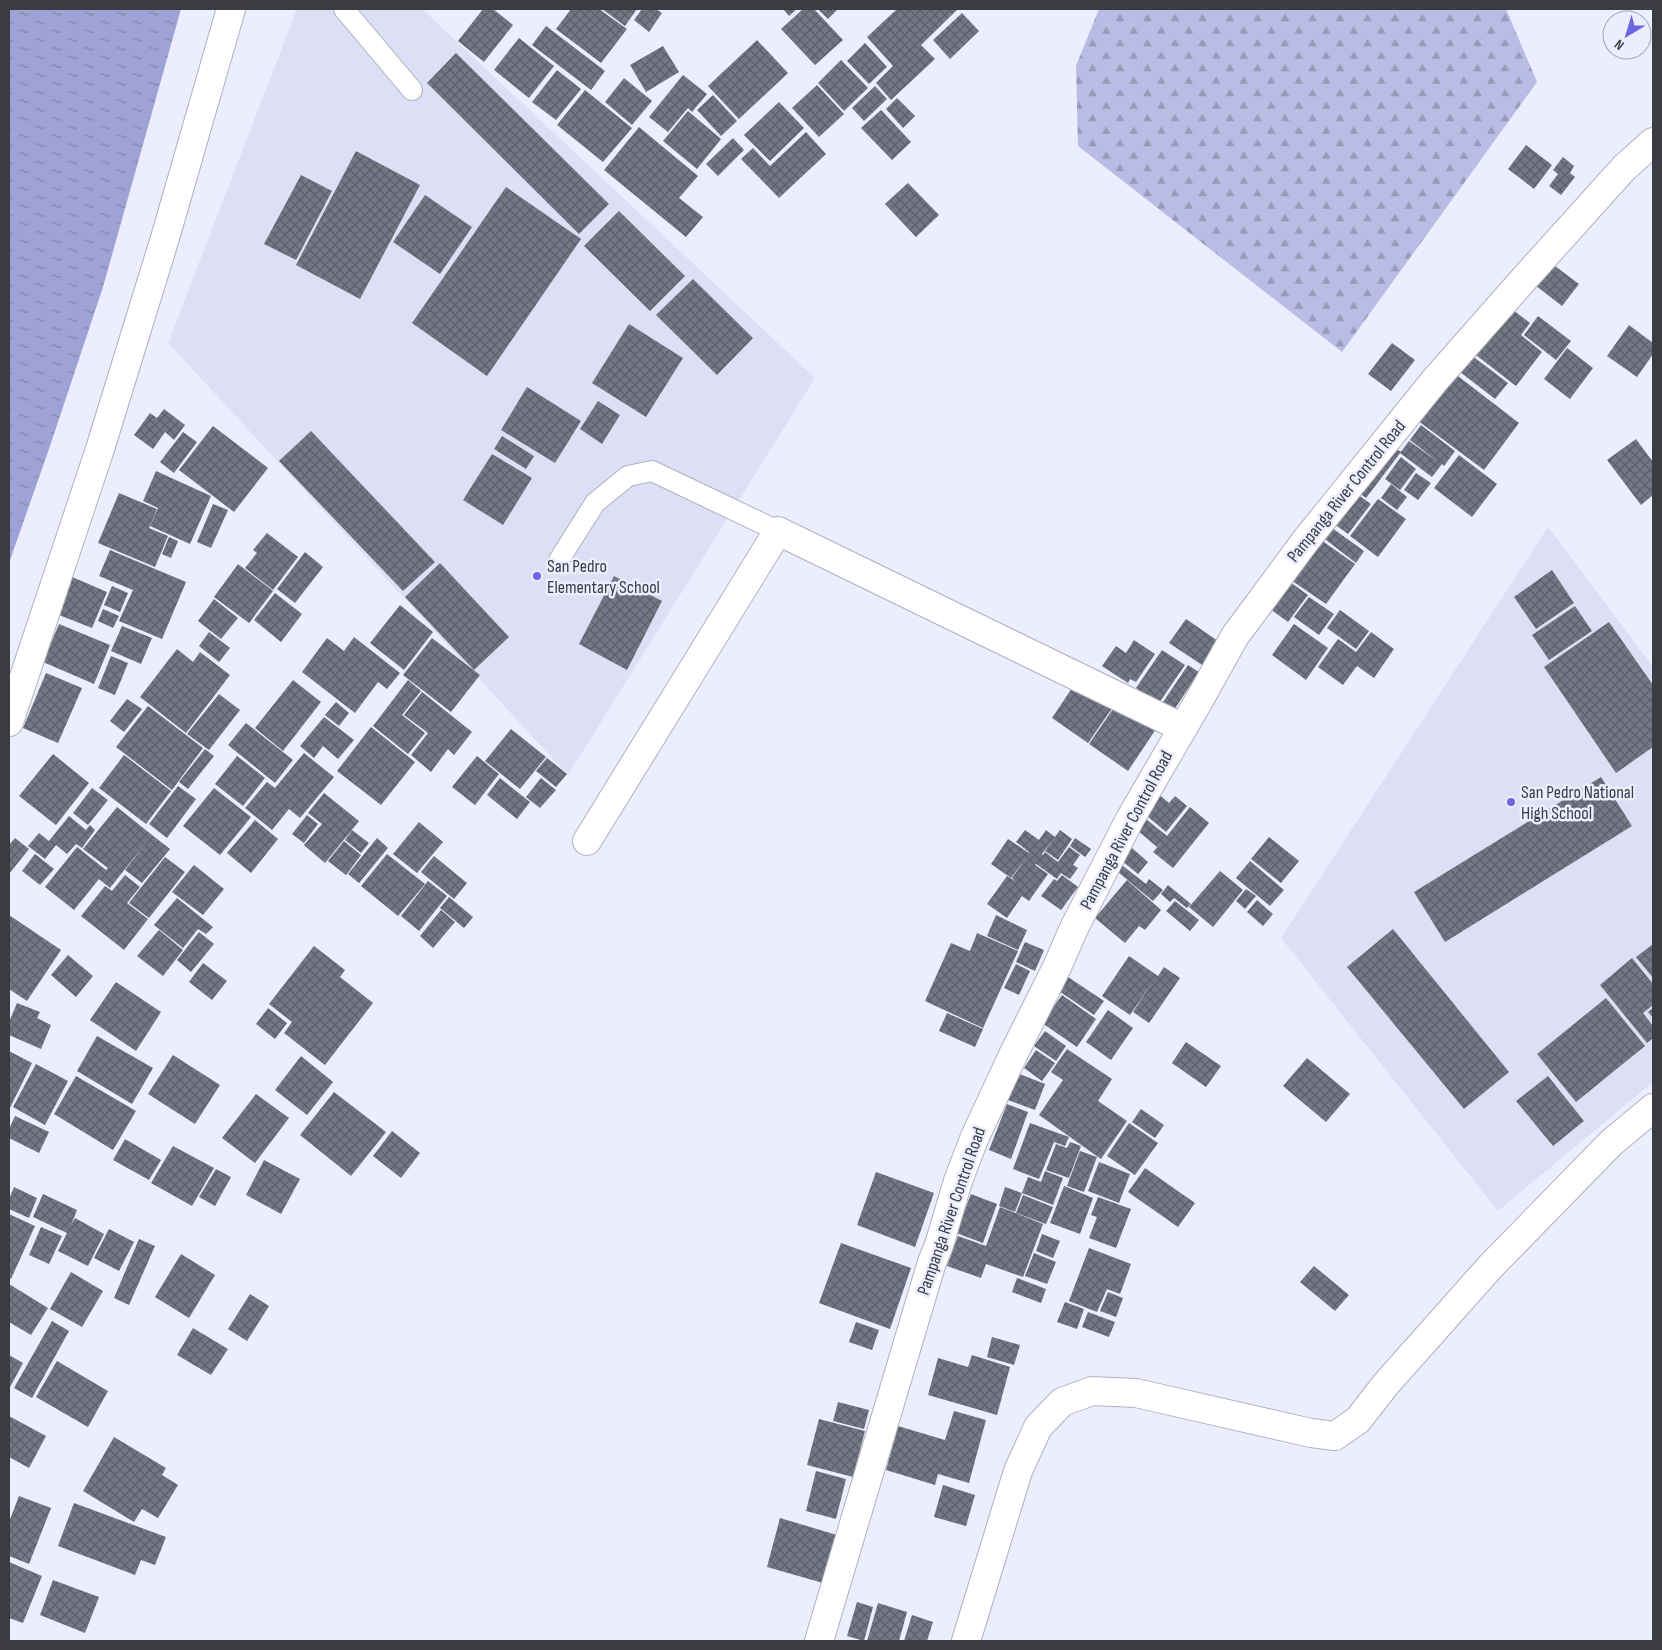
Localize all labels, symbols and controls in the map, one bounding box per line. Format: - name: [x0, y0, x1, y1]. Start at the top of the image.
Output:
- north arrow: [1602, 10, 1652, 60]
- text: N: [1611, 36, 1627, 54]
- street label: Pampanga River Control Road: [1283, 416, 1410, 566]
- place label: San Pedro Elementary School: [547, 556, 660, 598]
- marker: San Pedro Elementary School: [531, 570, 543, 582]
- street label: Pampanga River Control Road: [1076, 747, 1177, 913]
- place label: San Pedro National High School: [1521, 782, 1634, 824]
- marker: San Pedro National High School: [1505, 796, 1517, 808]
- street label: Pampanga River Control Road: [913, 1124, 990, 1298]

